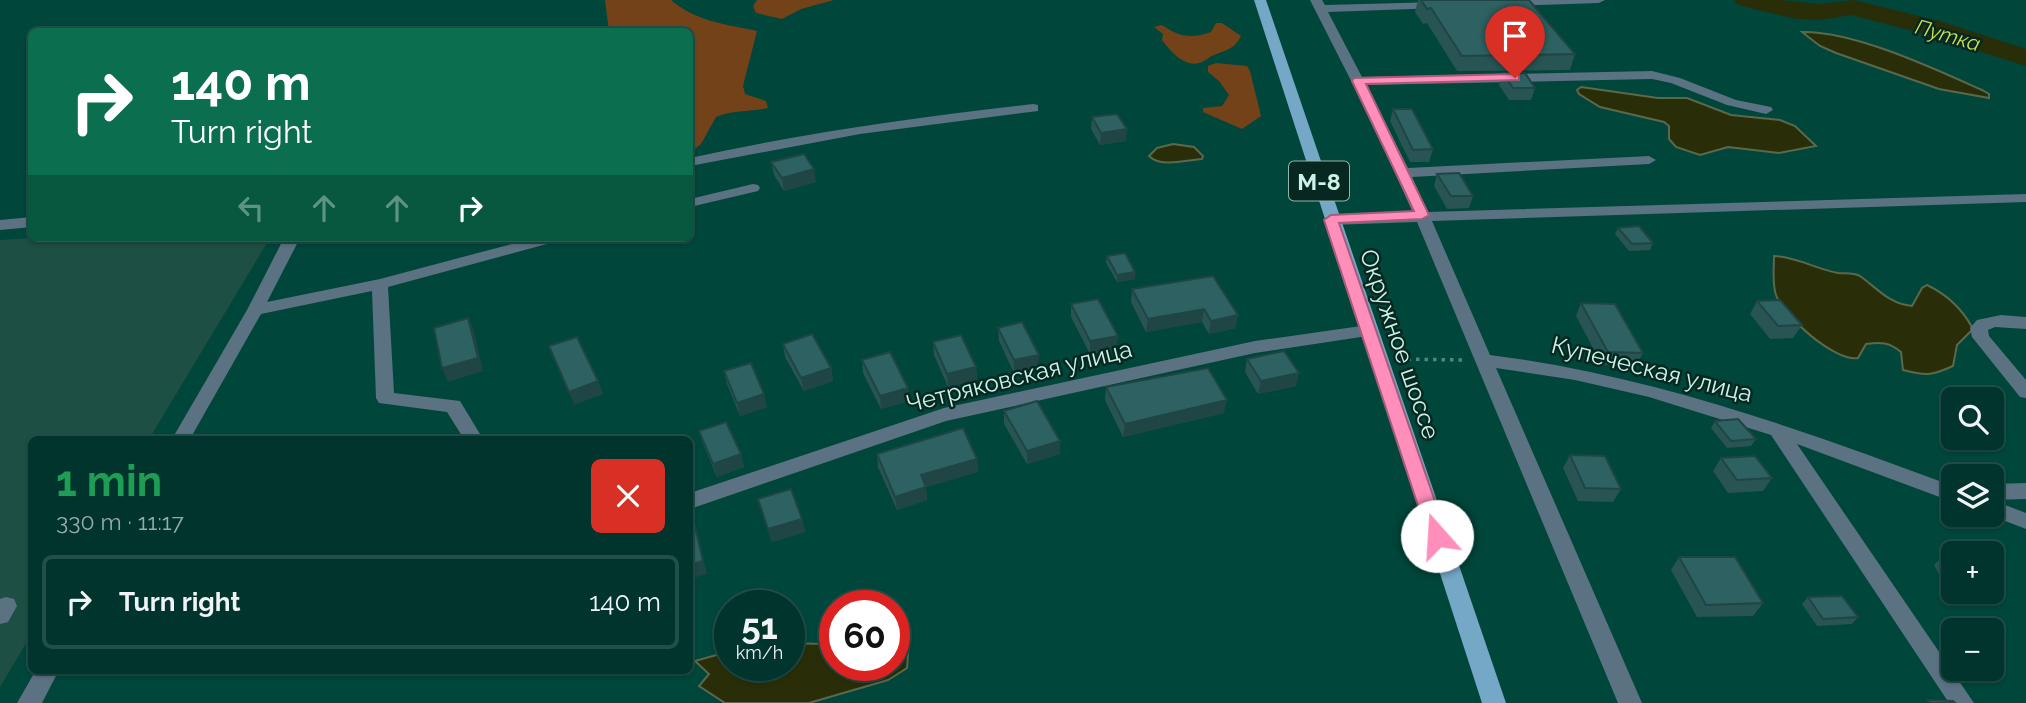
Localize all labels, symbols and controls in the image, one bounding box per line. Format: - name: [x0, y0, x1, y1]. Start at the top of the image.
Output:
- pin: [1485, 6, 1545, 78]
- water label: Путка: [1913, 14, 1983, 56]
- icon: arrive: [1496, 17, 1534, 55]
- text: 140 m: [171, 54, 311, 111]
- icon: right: [56, 56, 147, 147]
- text: Turn right: [171, 113, 312, 150]
- road number: М-8: [1289, 162, 1349, 200]
- icon: left: [232, 189, 270, 227]
- icon: ahead: [305, 189, 343, 227]
- icon: ahead: [378, 189, 416, 227]
- icon: right: [451, 189, 489, 227]
- street label: Окружное шоссе: [1354, 245, 1446, 443]
- street label: Купеческая улица: [1549, 330, 1755, 408]
- street label: Четряковская улица: [903, 334, 1135, 418]
- map controls: [1941, 387, 2004, 681]
- button: search: [1941, 387, 2004, 450]
- text: 1 min: [56, 457, 162, 506]
- button: close: [591, 459, 665, 533]
- button: layers: [1941, 464, 2004, 527]
- position arrow: [1400, 499, 1474, 573]
- text: 330 m · 11:17: [56, 508, 184, 535]
- button: +: [1941, 541, 2004, 604]
- icon: right: [60, 583, 98, 621]
- text: Turn right: [119, 587, 240, 617]
- text: 140 m: [589, 587, 661, 617]
- speed limit sign: 60: [819, 590, 910, 681]
- text: 51: [741, 606, 778, 647]
- button: −: [1941, 618, 2004, 681]
- text: km/h: [736, 642, 783, 663]

